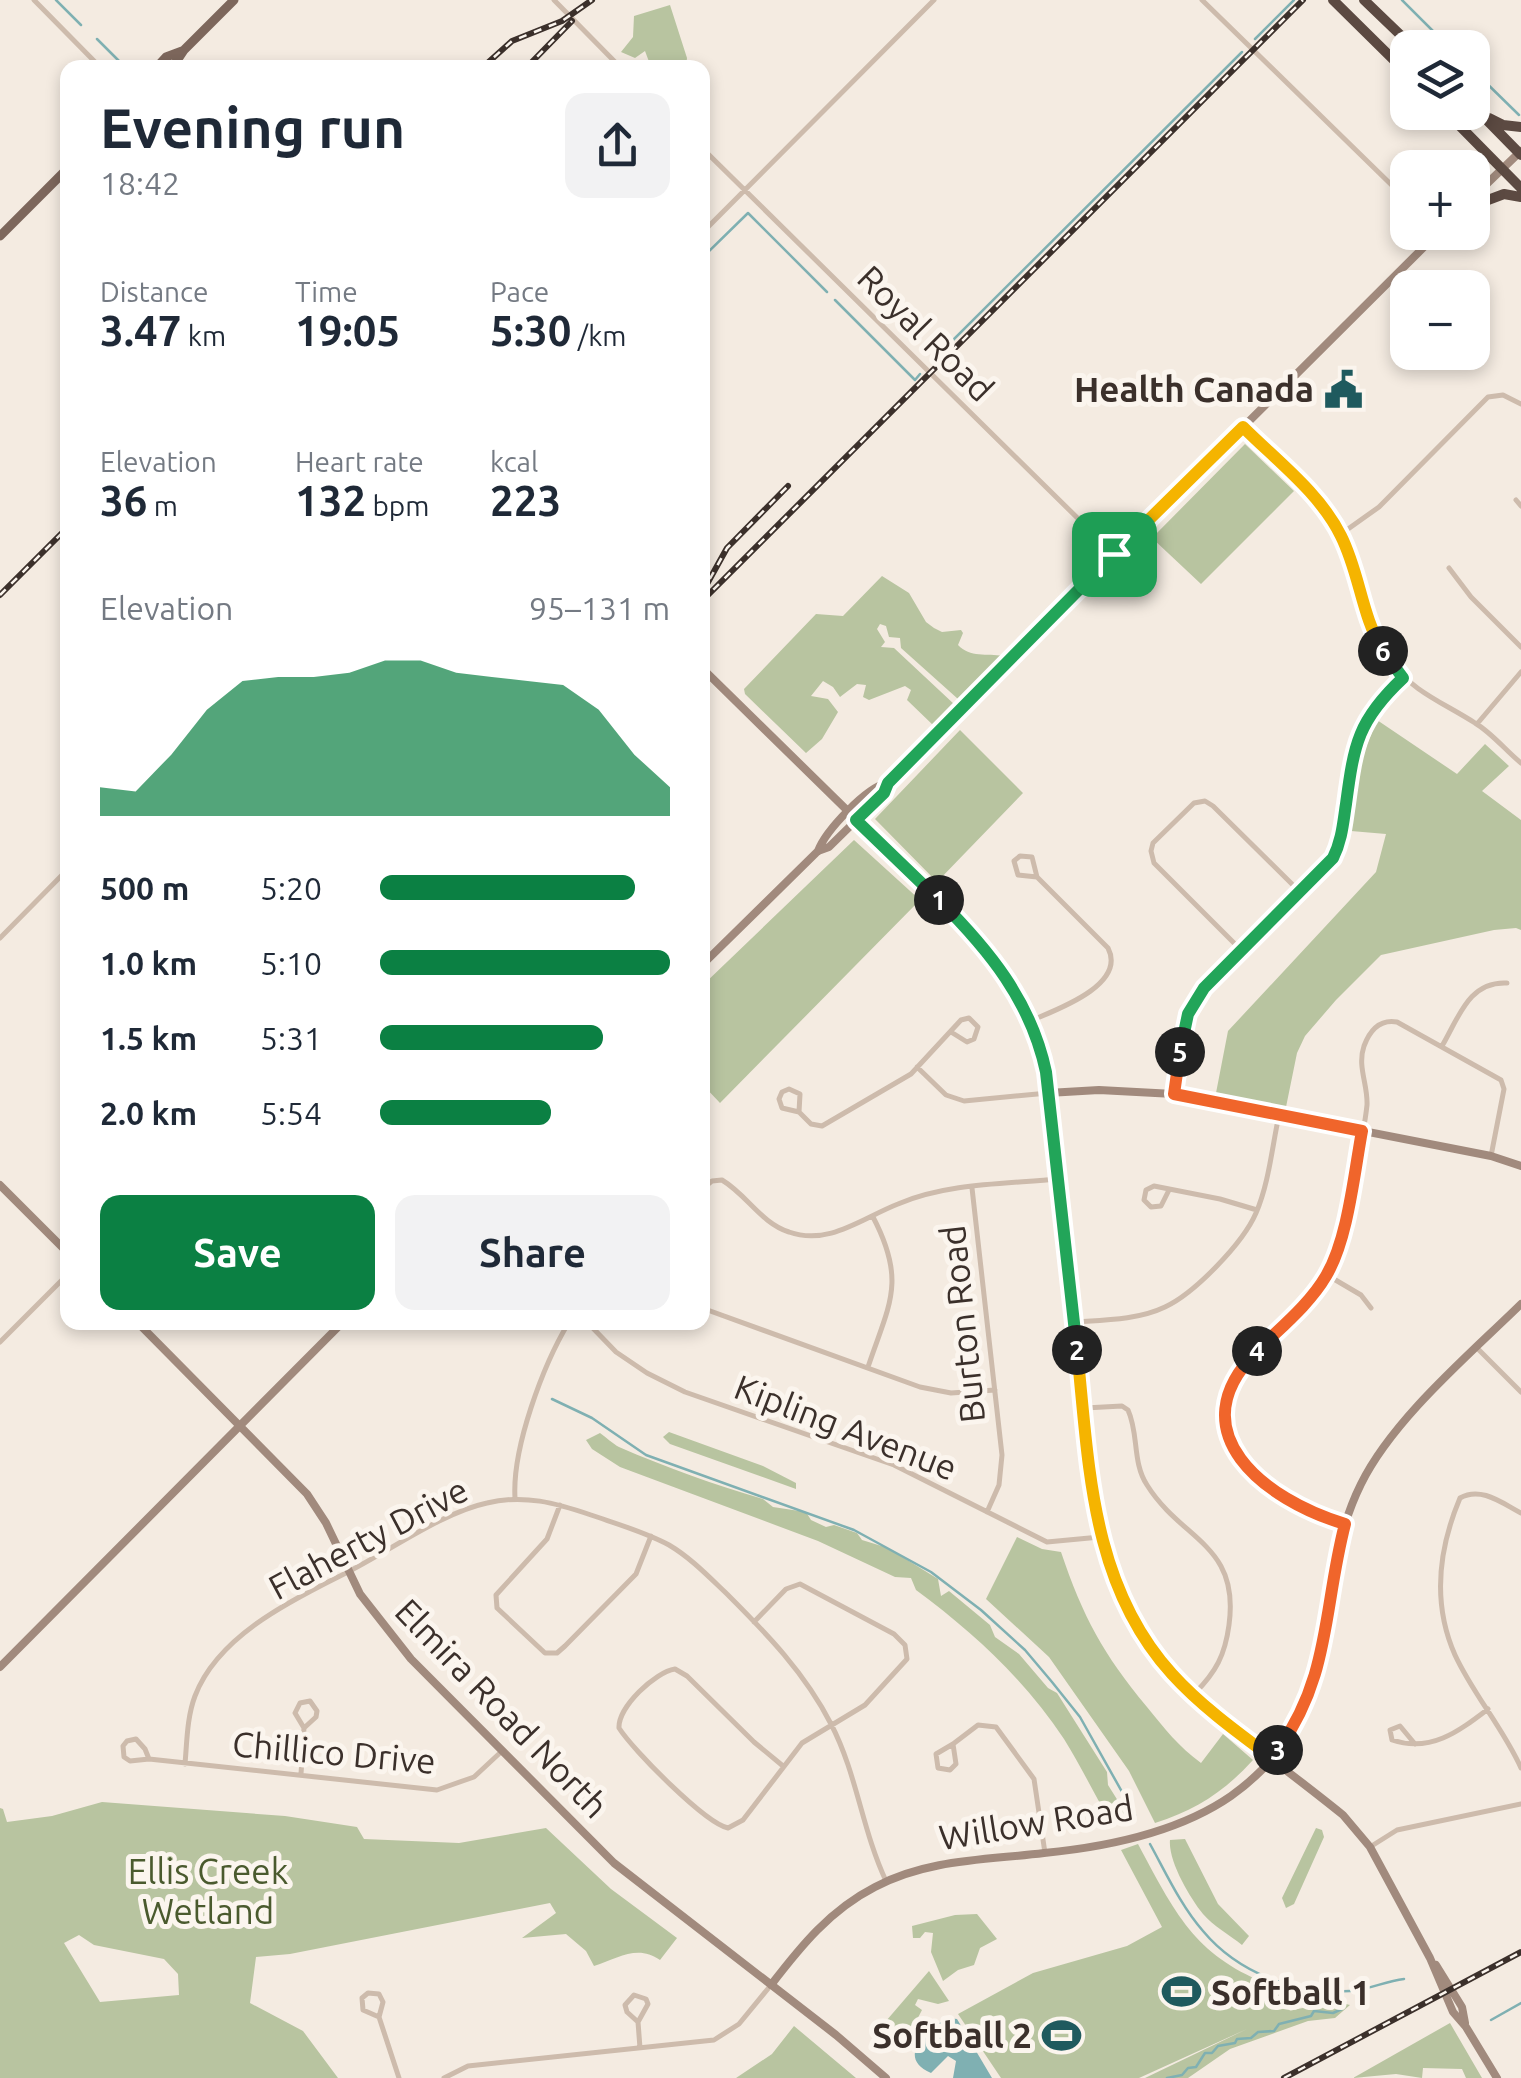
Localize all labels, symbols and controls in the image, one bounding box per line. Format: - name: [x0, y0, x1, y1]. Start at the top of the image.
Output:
- map controls: [1390, 30, 1490, 370]
- button: layers: [1390, 30, 1490, 130]
- button: share: [565, 93, 670, 198]
- text: Evening run: [100, 97, 405, 158]
- button: +: [1390, 150, 1490, 250]
- text: 18:42: [100, 165, 180, 201]
- street label: Royal Road: [850, 257, 1002, 409]
- button: −: [1390, 270, 1490, 370]
- text: Distance: [100, 276, 208, 307]
- text: Time: [295, 276, 358, 307]
- text: Pace: [490, 276, 549, 307]
- text: 3.47: [100, 307, 181, 354]
- text: 19:05: [295, 307, 400, 354]
- text: 5:30: [490, 307, 571, 354]
- text: km: [181, 320, 226, 351]
- text: /km: [571, 320, 626, 351]
- public building icon: Health Canada: [1323, 368, 1365, 410]
- place label: Health Canada: [1074, 369, 1314, 409]
- text: Elevation: [100, 446, 217, 477]
- text: Heart rate: [295, 446, 424, 477]
- text: kcal: [490, 446, 538, 477]
- text: 36: [100, 477, 147, 524]
- text: 132: [295, 477, 366, 524]
- text: 223: [490, 477, 561, 524]
- text: m: [147, 490, 178, 521]
- text: bpm: [366, 490, 429, 521]
- pin: [1072, 512, 1157, 597]
- icon: arrive: [1087, 527, 1142, 582]
- text: Elevation: [100, 590, 233, 626]
- text: 95–131 m: [529, 590, 670, 626]
- pin: 6: [1358, 626, 1408, 676]
- text: 6: [1375, 635, 1391, 666]
- text: 500 m: [100, 870, 189, 906]
- text: 5:20: [260, 870, 322, 906]
- pin: 1: [914, 875, 964, 925]
- text: 1: [931, 884, 947, 915]
- text: 1.0 km: [100, 945, 197, 981]
- text: 5:10: [260, 945, 322, 981]
- text: 1.5 km: [100, 1020, 197, 1056]
- text: 5:31: [260, 1020, 322, 1056]
- pin: 5: [1155, 1027, 1205, 1077]
- text: 5: [1172, 1036, 1188, 1067]
- text: 2.0 km: [100, 1095, 197, 1131]
- text: 5:54: [260, 1095, 322, 1131]
- button: Save: [100, 1195, 375, 1310]
- button: Share: [395, 1195, 670, 1310]
- street label: Burton Road: [932, 1223, 992, 1425]
- pin: 2: [1052, 1325, 1102, 1375]
- pin: 4: [1232, 1326, 1282, 1376]
- text: 2: [1069, 1334, 1085, 1365]
- text: 4: [1249, 1335, 1265, 1366]
- street label: Kipling Avenue: [729, 1366, 963, 1488]
- street label: Flaherty Drive: [262, 1469, 474, 1607]
- street label: Elmira Road North: [388, 1591, 616, 1825]
- street label: Chillico Drive: [231, 1723, 437, 1781]
- pin: 3: [1253, 1725, 1303, 1775]
- text: 3: [1270, 1734, 1286, 1765]
- street label: Willow Road: [936, 1787, 1136, 1857]
- park label: Ellis Creek Wetland: [128, 1851, 289, 1931]
- sports icon: Softball 1: [1160, 1971, 1202, 2013]
- place label: Softball 1: [1211, 1972, 1371, 2012]
- sports icon: Softball 2: [1041, 2014, 1083, 2056]
- place label: Softball 2: [872, 2015, 1032, 2055]

